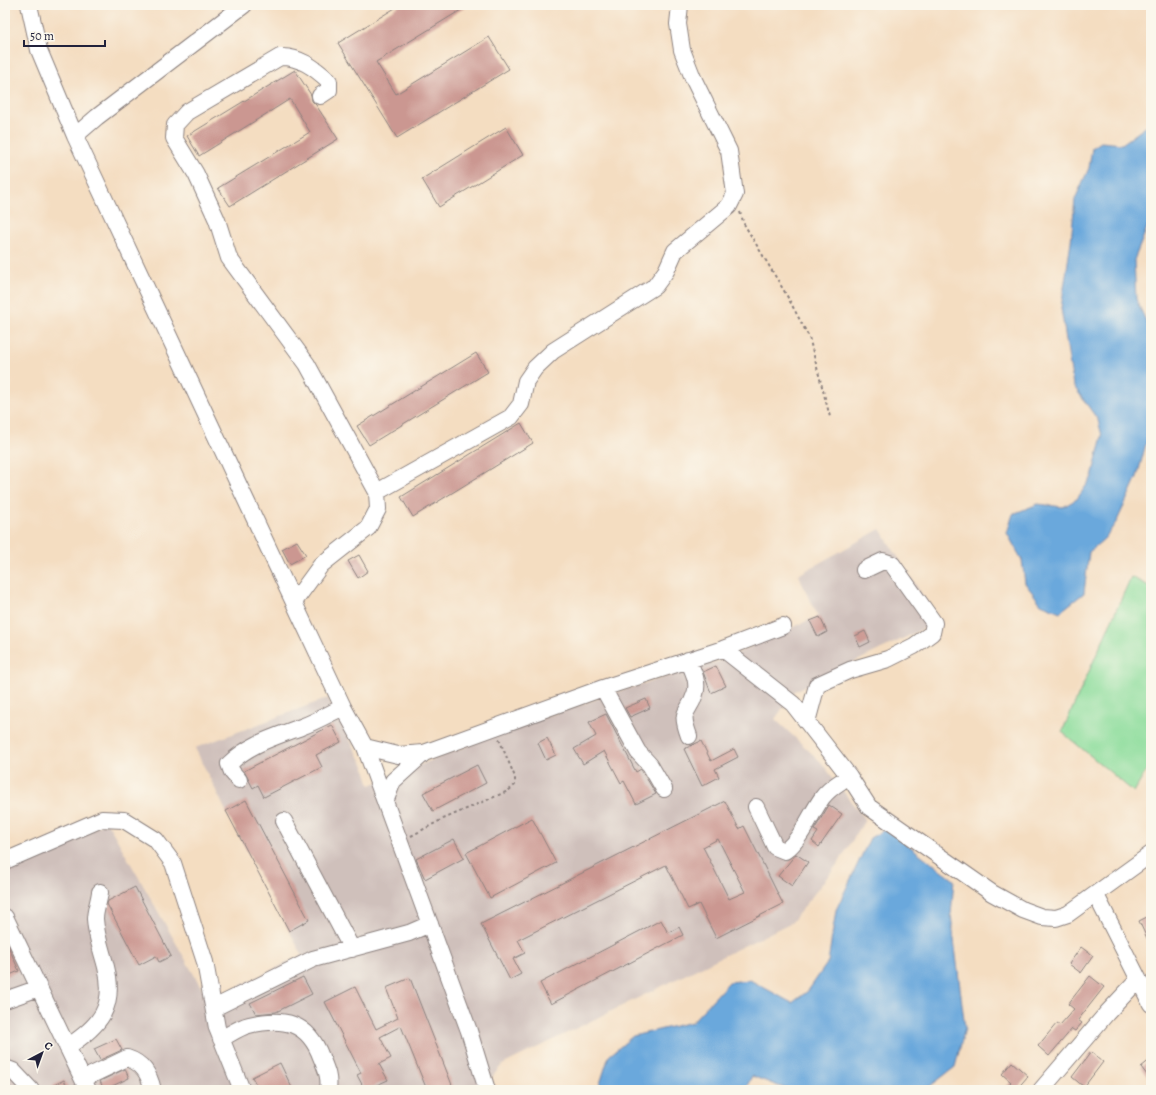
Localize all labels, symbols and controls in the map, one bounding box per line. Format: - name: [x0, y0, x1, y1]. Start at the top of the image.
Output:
- scale bar: [24, 22, 105, 48]
- text: 50 m: [30, 28, 54, 44]
- north arrow: [22, 1033, 62, 1073]
- text: С: [41, 1038, 56, 1054]

